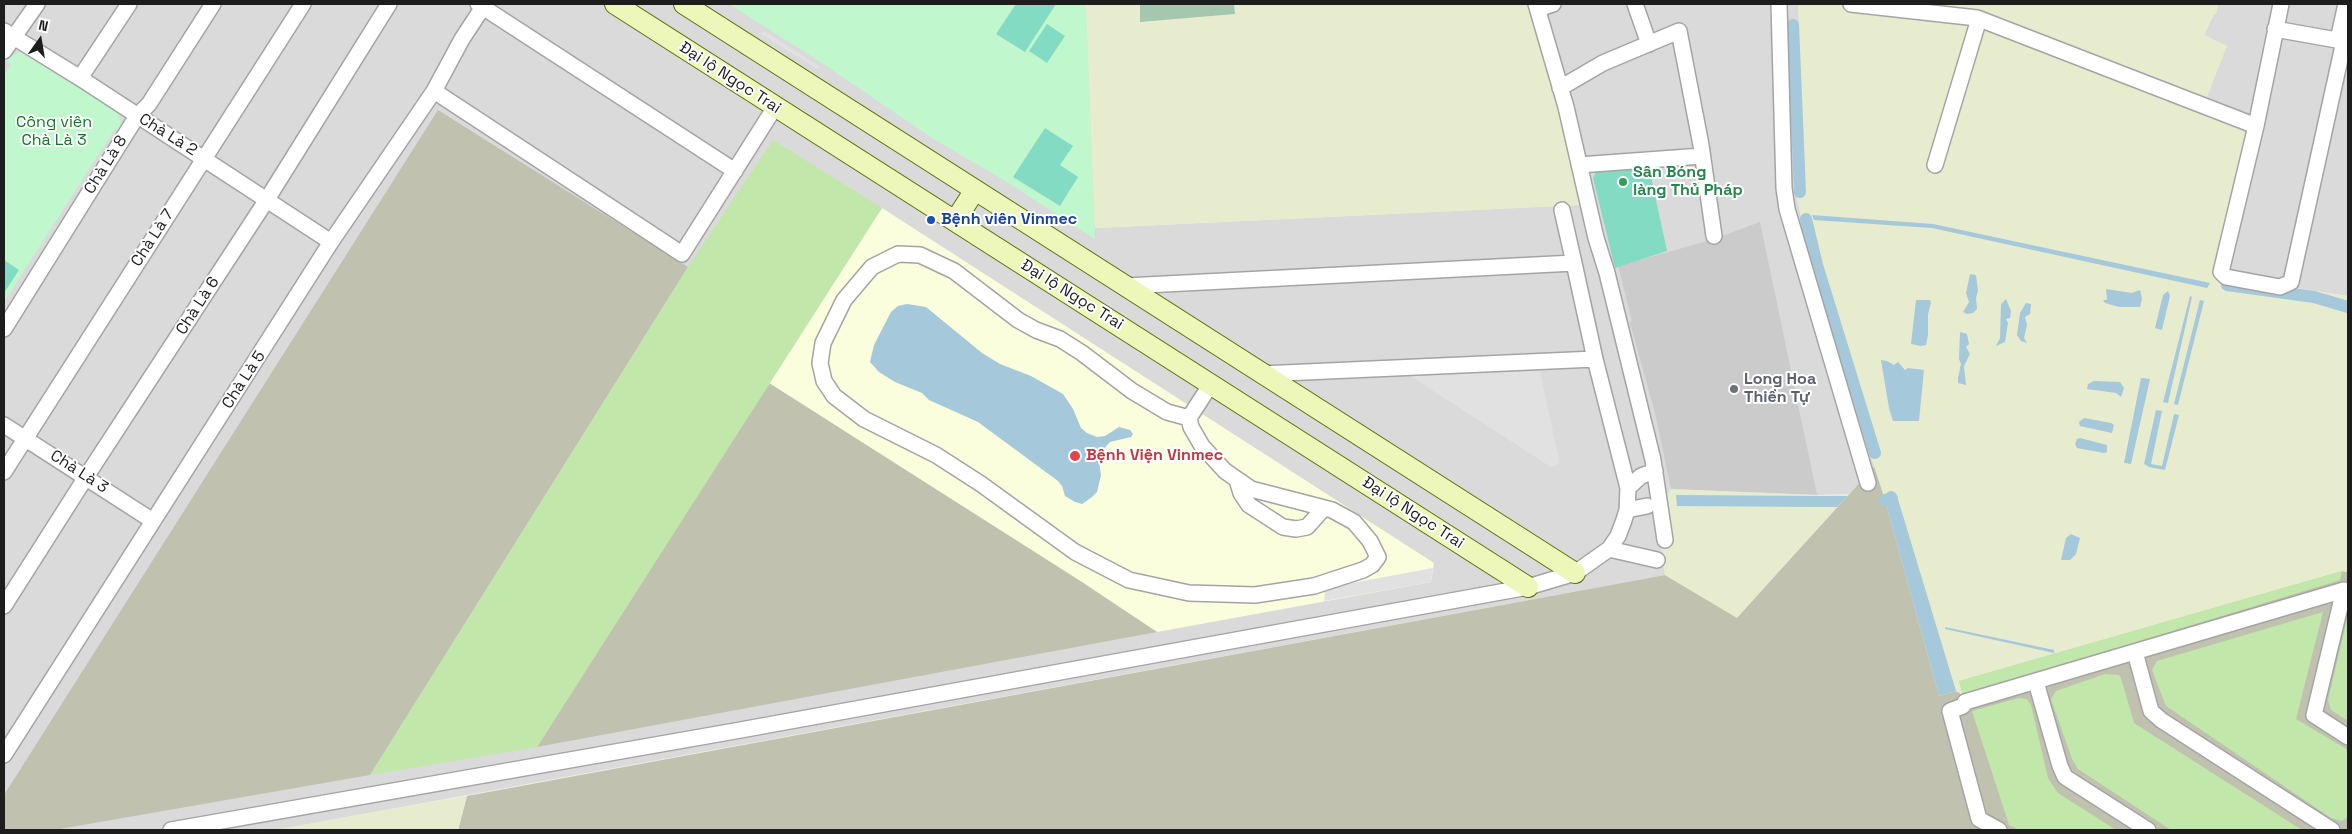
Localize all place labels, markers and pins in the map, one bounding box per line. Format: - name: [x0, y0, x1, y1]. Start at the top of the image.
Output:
- place label: Sân Bóng làng Thủ Pháp: [1633, 163, 1743, 201]
- marker: Sân Bóng làng Thủ Pháp: [1617, 176, 1629, 188]
- place label: Bệnh viên Vinmec: [941, 210, 1077, 230]
- marker: Bệnh viên Vinmec: [925, 214, 937, 226]
- place label: Long Hoa Thiền Tự: [1744, 370, 1816, 408]
- marker: Long Hoa Thiền Tự: [1728, 383, 1740, 395]
- place label: Bệnh Viện Vinmec: [1086, 446, 1223, 466]
- marker: Bệnh Viện Vinmec: [1068, 449, 1082, 463]

